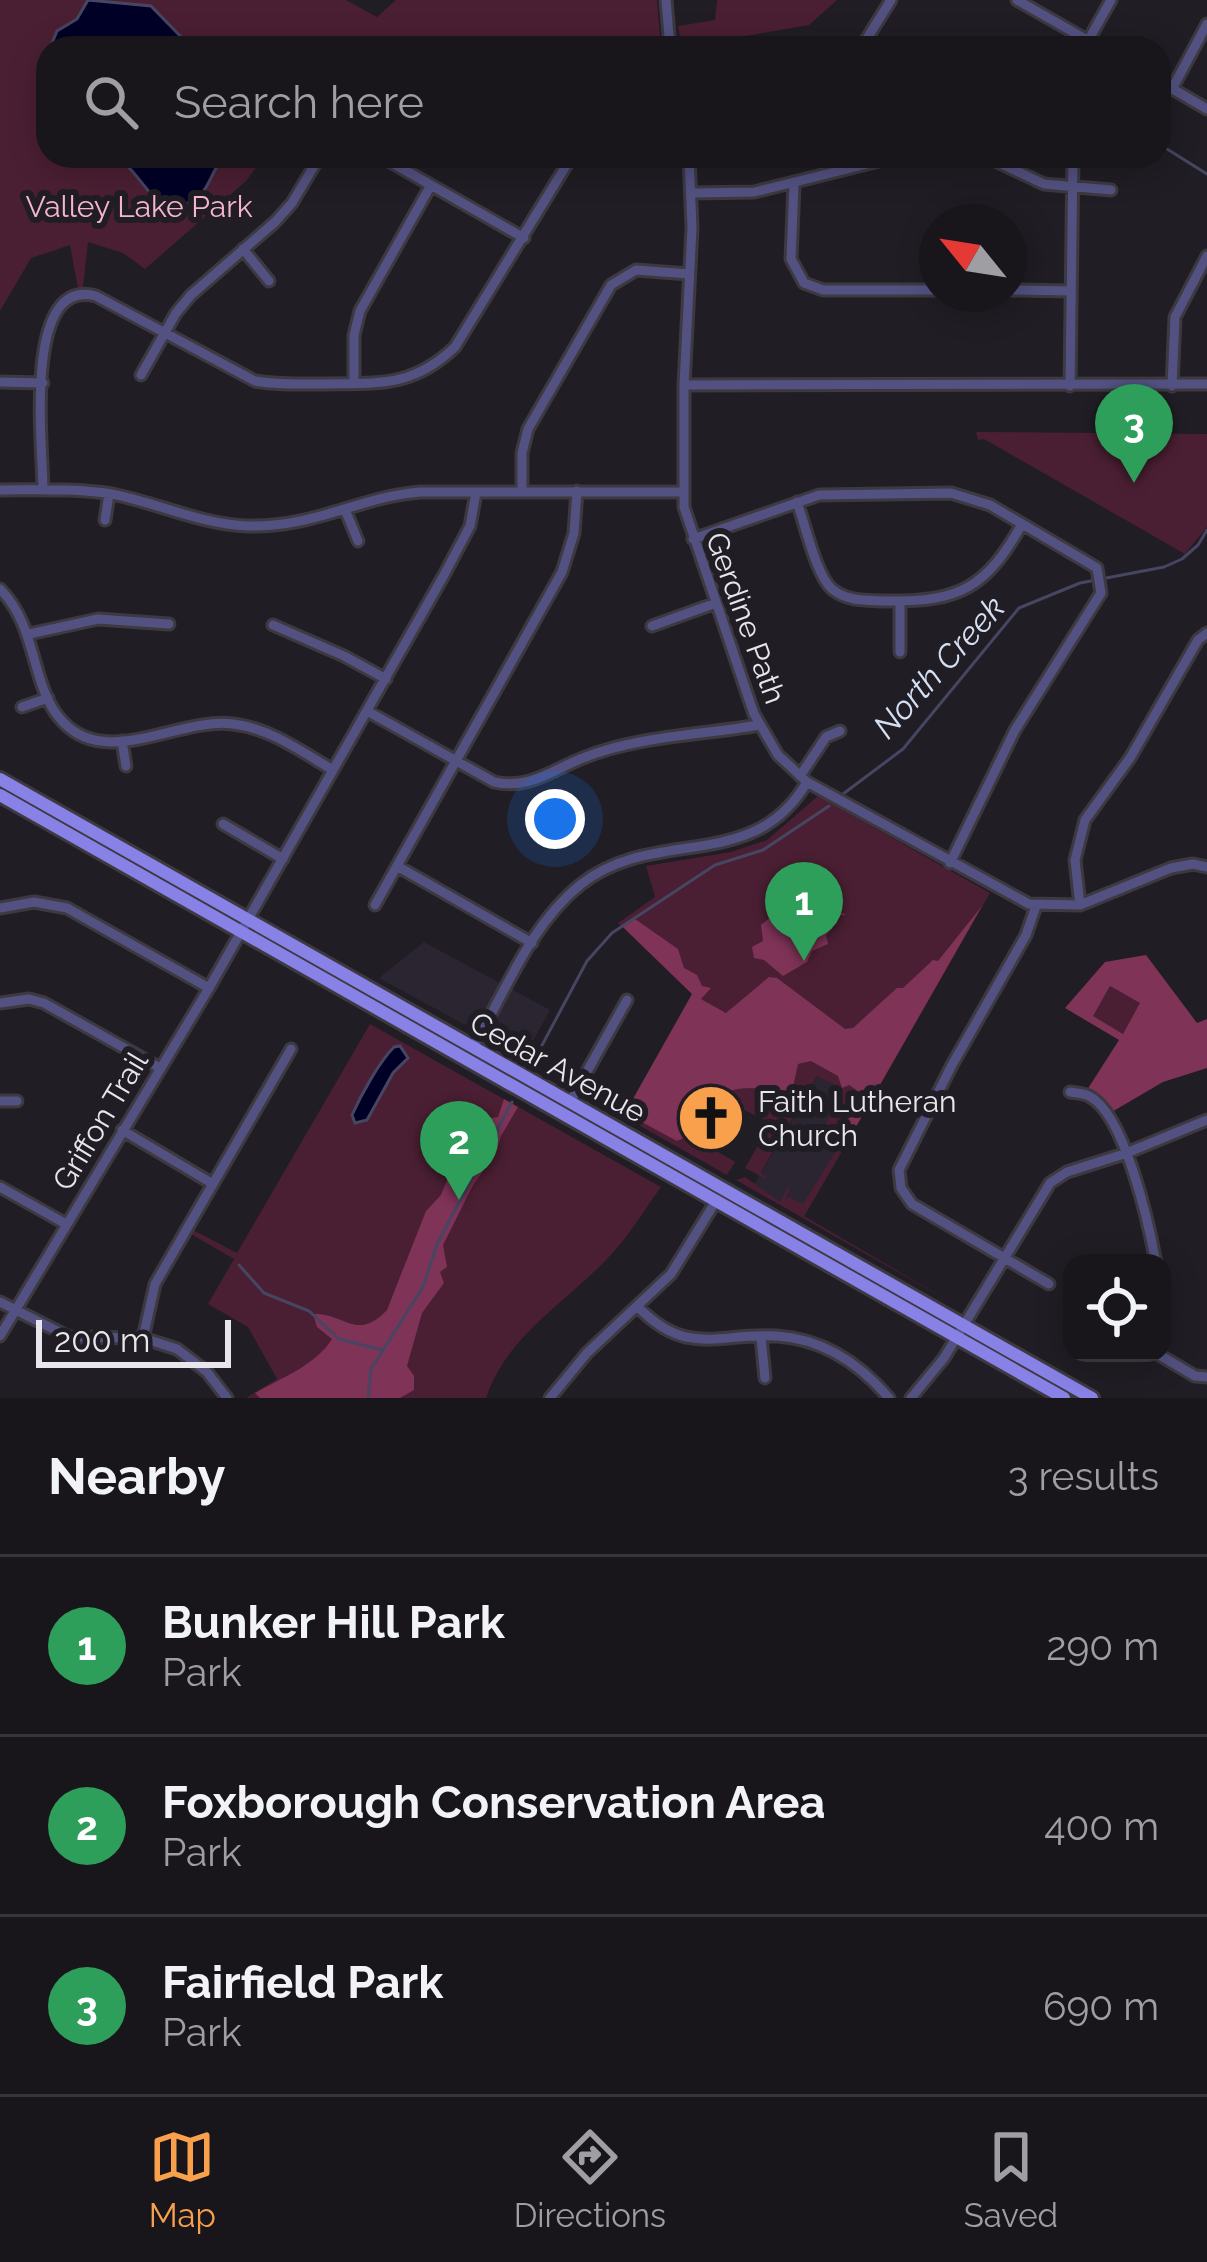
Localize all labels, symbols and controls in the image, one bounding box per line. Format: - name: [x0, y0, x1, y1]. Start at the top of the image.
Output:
- search box: [36, 36, 1171, 168]
- icon: search: [78, 69, 144, 135]
- text: Search here: [174, 76, 424, 129]
- park label: Valley Lake Park: [25, 189, 253, 224]
- north arrow: [919, 204, 1027, 312]
- pin: 3: [1095, 384, 1173, 483]
- street label: Gerdine Path: [699, 528, 793, 708]
- water label: North Creek: [865, 588, 1013, 746]
- your location: [525, 789, 585, 849]
- pin: 1: [765, 862, 843, 961]
- street label: Cedar Avenue: [464, 1004, 652, 1130]
- street label: Griffon Trail: [45, 1045, 155, 1196]
- church icon: Faith Lutheran Church: [676, 1083, 746, 1153]
- place label: Faith Lutheran Church: [758, 1084, 957, 1153]
- pin: 2: [420, 1101, 498, 1200]
- map controls: [1063, 1254, 1171, 1362]
- button: locate: [1063, 1254, 1171, 1362]
- scale bar: [36, 1314, 231, 1367]
- text: 200 m: [54, 1321, 150, 1360]
- text: Nearby: [48, 1446, 225, 1506]
- text: 3 results: [1008, 1453, 1159, 1499]
- text: Bunker Hill Park: [162, 1596, 505, 1649]
- text: 1: [77, 1623, 97, 1669]
- text: 290 m: [1046, 1623, 1159, 1669]
- text: Park: [162, 1649, 242, 1695]
- text: Foxborough Conservation Area: [162, 1776, 825, 1829]
- text: 2: [76, 1803, 98, 1849]
- text: 400 m: [1044, 1803, 1159, 1849]
- text: Park: [162, 1829, 242, 1875]
- text: Fairfield Park: [162, 1956, 443, 2009]
- text: 3: [76, 1983, 98, 2029]
- text: 690 m: [1043, 1983, 1159, 2029]
- text: Park: [162, 2009, 242, 2055]
- tab: Map: [149, 2124, 216, 2235]
- tab: Directions: [514, 2124, 666, 2235]
- tab: Saved: [964, 2124, 1058, 2235]

